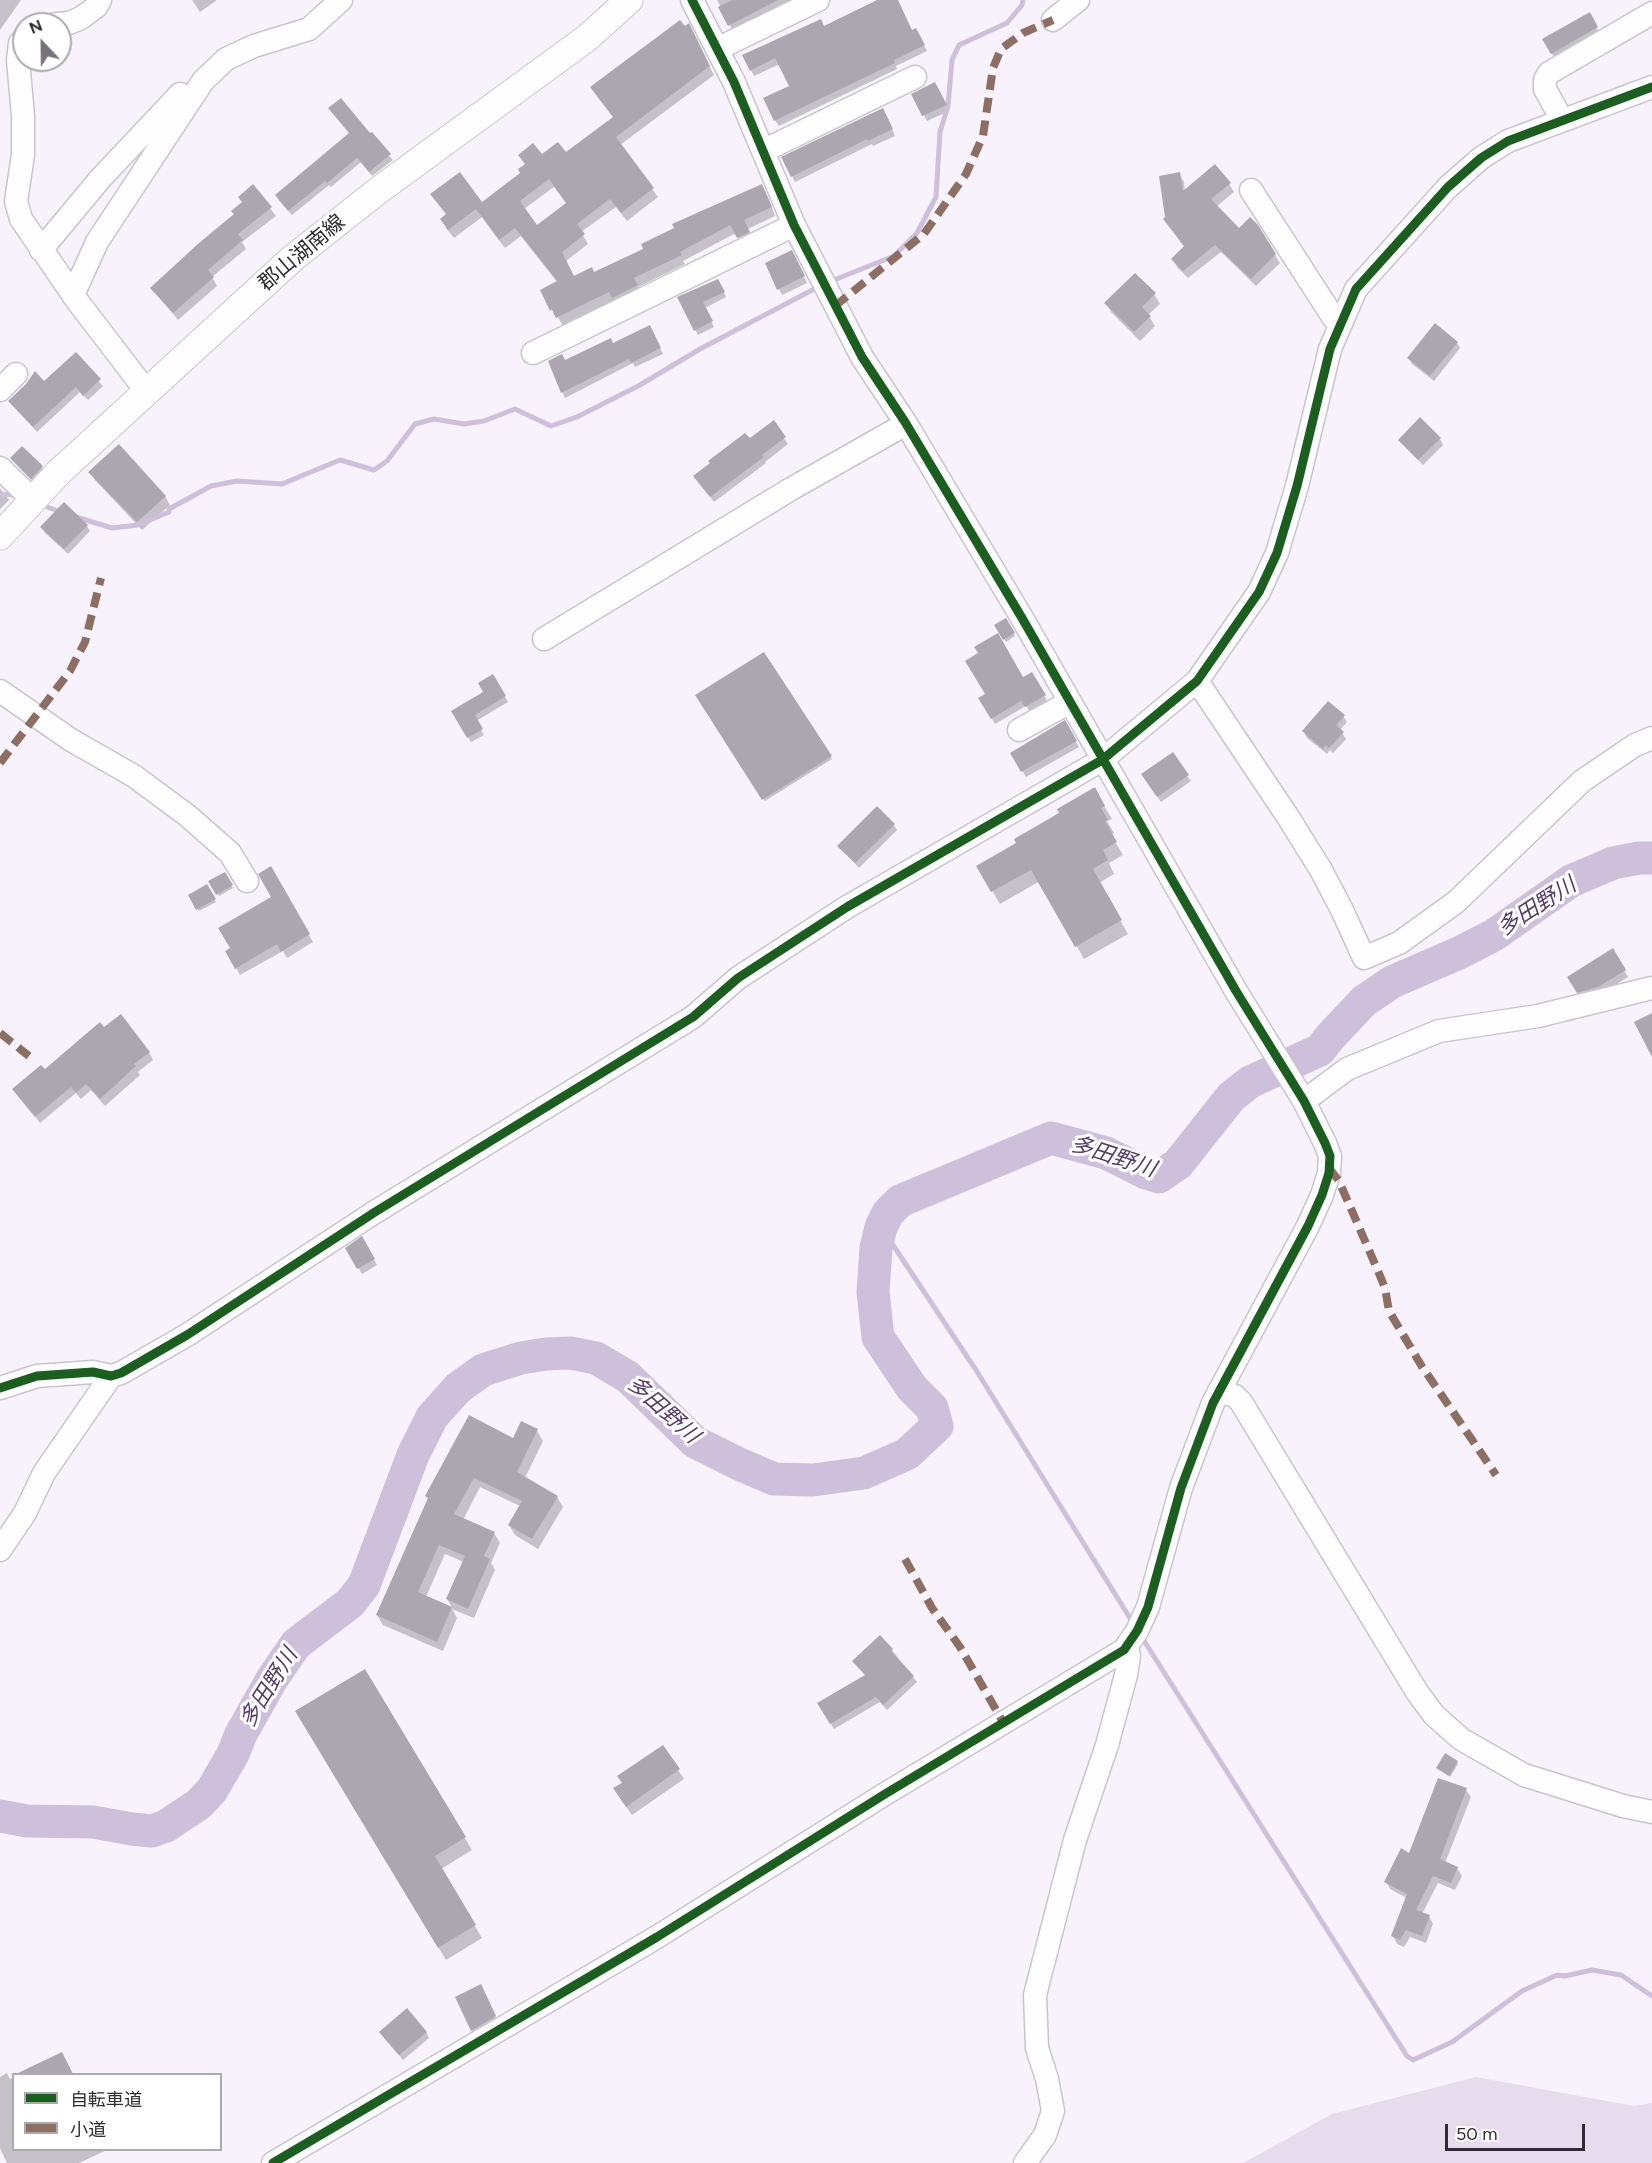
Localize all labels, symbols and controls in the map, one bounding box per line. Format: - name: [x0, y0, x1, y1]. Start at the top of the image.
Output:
- north arrow: [12, 12, 72, 72]
- text: N: [27, 16, 45, 38]
- street label: 郡山湖南線: [254, 210, 350, 296]
- water label: 多田野川: [1493, 872, 1581, 942]
- water label: 多田野川: [1067, 1131, 1159, 1183]
- water label: 多田野川: [621, 1371, 705, 1449]
- water label: 多田野川: [234, 1644, 304, 1732]
- legend: [12, 2073, 222, 2151]
- text: 自転車道: [70, 2089, 142, 2111]
- scale bar: [1448, 2112, 1588, 2150]
- text: 小道: [70, 2119, 106, 2141]
- text: 50 m: [1456, 2123, 1498, 2145]

